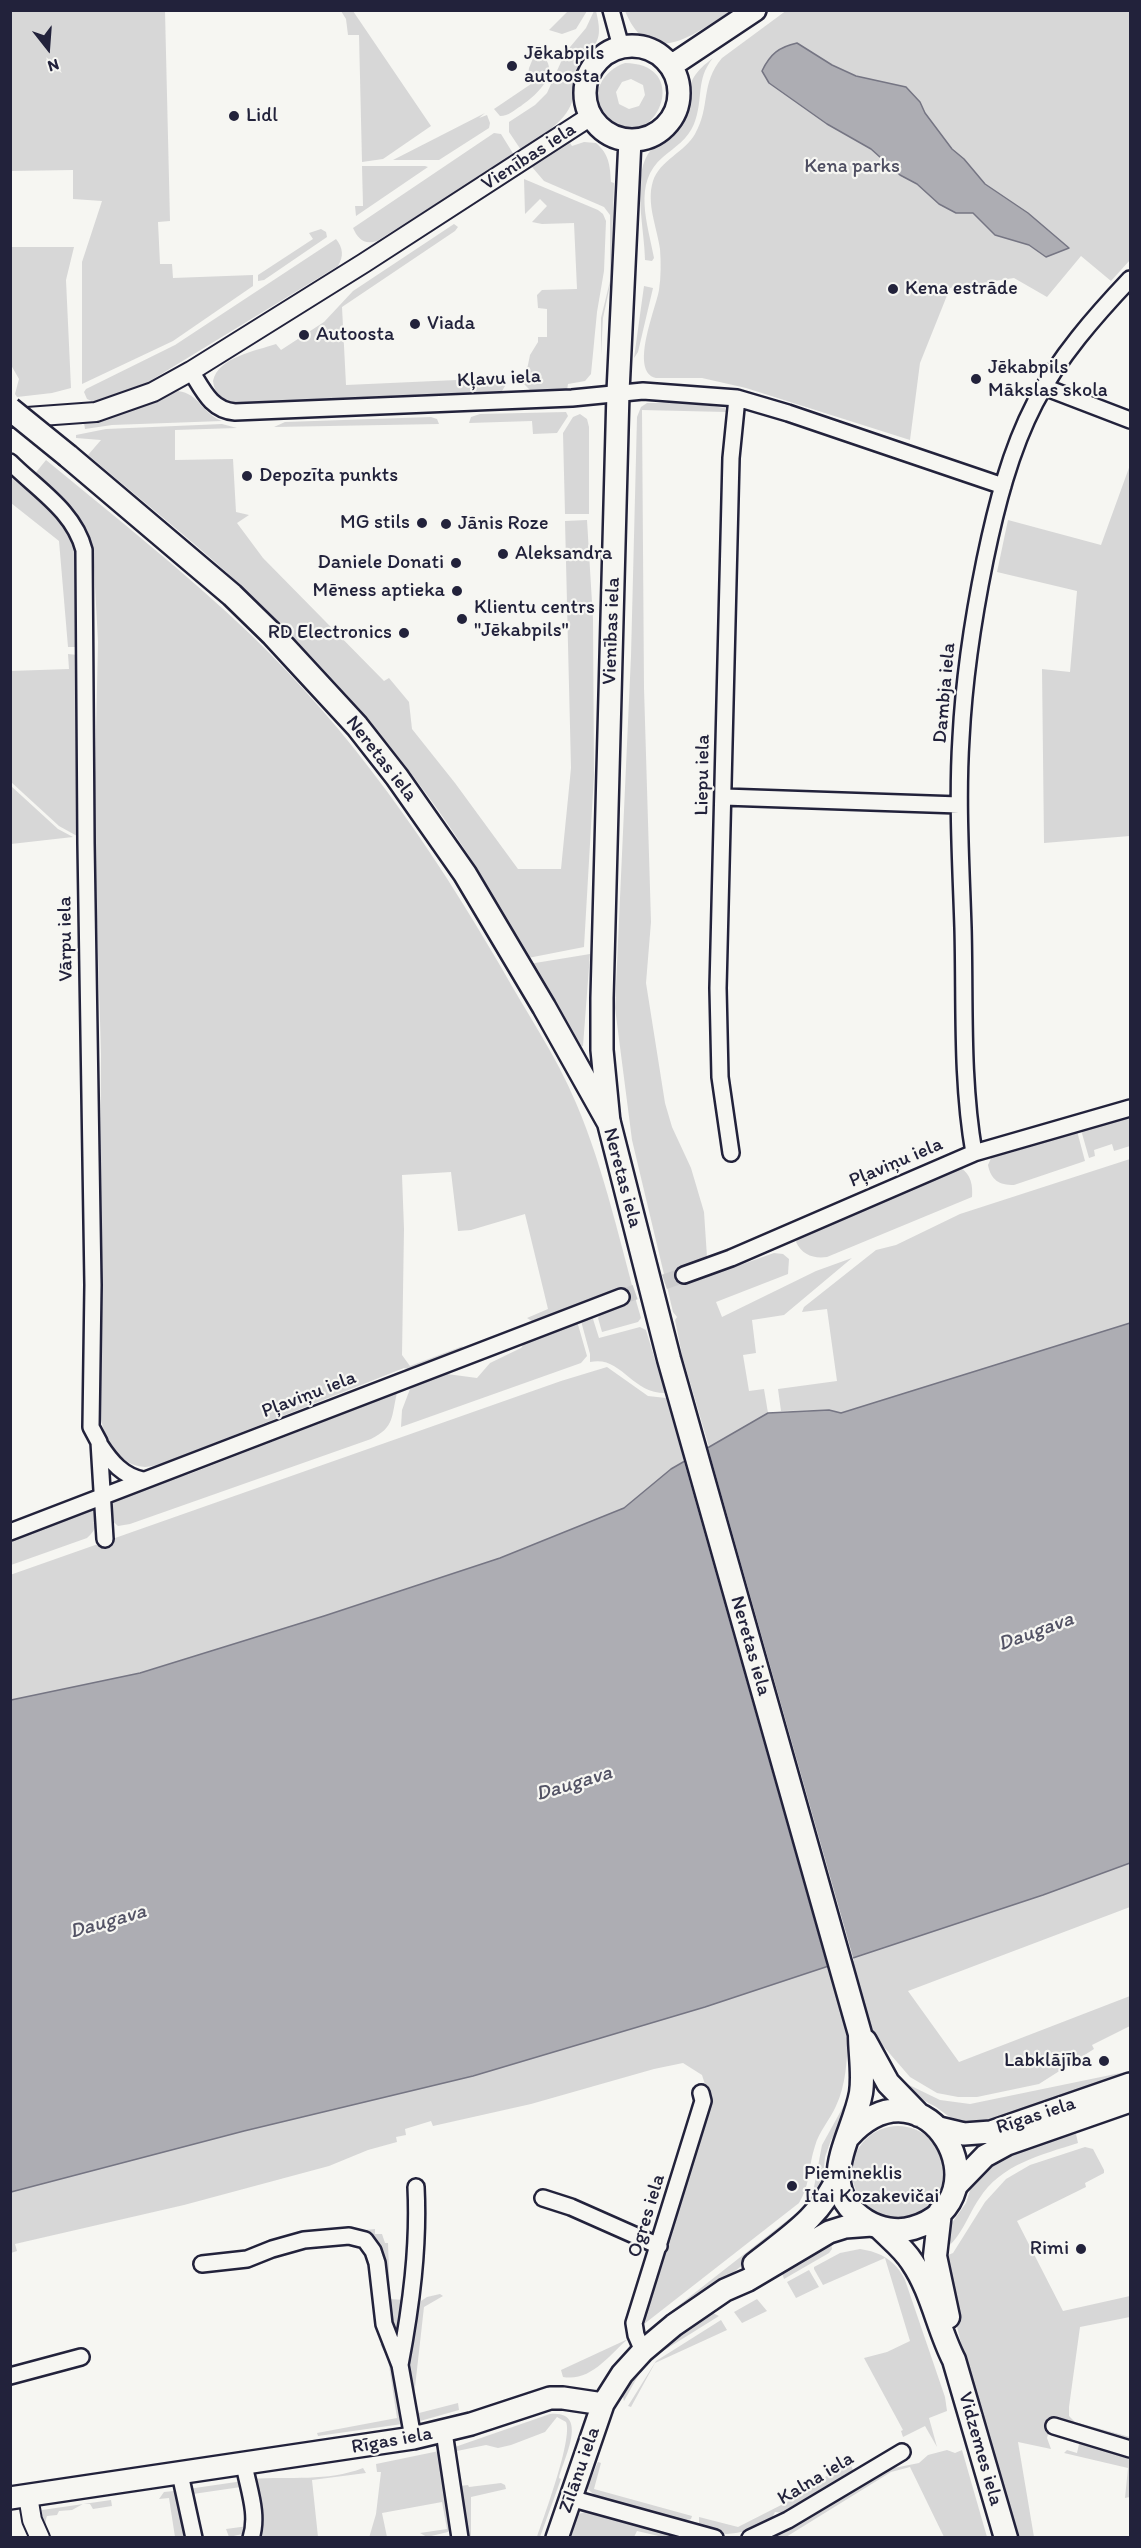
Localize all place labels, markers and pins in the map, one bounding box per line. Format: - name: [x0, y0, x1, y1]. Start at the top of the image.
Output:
- place label: Jēkabpils autoosta: [524, 42, 604, 89]
- marker: Jēkabpils autoosta: [505, 59, 519, 73]
- place label: Lidl: [246, 104, 278, 128]
- marker: Lidl: [227, 109, 241, 123]
- place label: Kena estrāde: [905, 277, 1018, 301]
- marker: Kena estrāde: [886, 282, 900, 296]
- place label: Viada: [427, 312, 475, 336]
- marker: Viada: [408, 317, 422, 331]
- place label: Autoosta: [316, 323, 394, 347]
- marker: Autoosta: [297, 328, 311, 342]
- place label: Jēkabpils Mākslas skola: [988, 356, 1108, 403]
- marker: Jēkabpils Mākslas skola: [969, 372, 983, 386]
- place label: Depozīta punkts: [259, 464, 398, 488]
- marker: Depozīta punkts: [240, 469, 254, 483]
- place label: MG stils: [340, 511, 410, 535]
- place label: Jānis Roze: [458, 512, 548, 536]
- marker: MG stils: [415, 516, 429, 530]
- marker: Jānis Roze: [439, 517, 453, 531]
- place label: Aleksandra: [515, 542, 612, 566]
- marker: Aleksandra: [496, 547, 510, 561]
- place label: Daniele Donati: [317, 551, 444, 575]
- marker: Daniele Donati: [449, 556, 463, 570]
- place label: Mēness aptieka: [313, 579, 445, 603]
- marker: Mēness aptieka: [450, 584, 464, 598]
- place label: Klientu centrs "Jēkabpils": [474, 596, 595, 643]
- marker: Klientu centrs "Jēkabpils": [455, 612, 469, 626]
- place label: RD Electronics: [268, 621, 392, 645]
- marker: RD Electronics: [397, 626, 411, 640]
- place label: Labklājība: [1004, 2049, 1092, 2073]
- marker: Labklājība: [1097, 2054, 1111, 2068]
- place label: Piemineklis Itai Kozakevičai: [804, 2162, 939, 2209]
- marker: Piemineklis Itai Kozakevičai: [785, 2179, 799, 2193]
- place label: Rimi: [1030, 2237, 1069, 2261]
- marker: Rimi: [1074, 2242, 1088, 2256]

